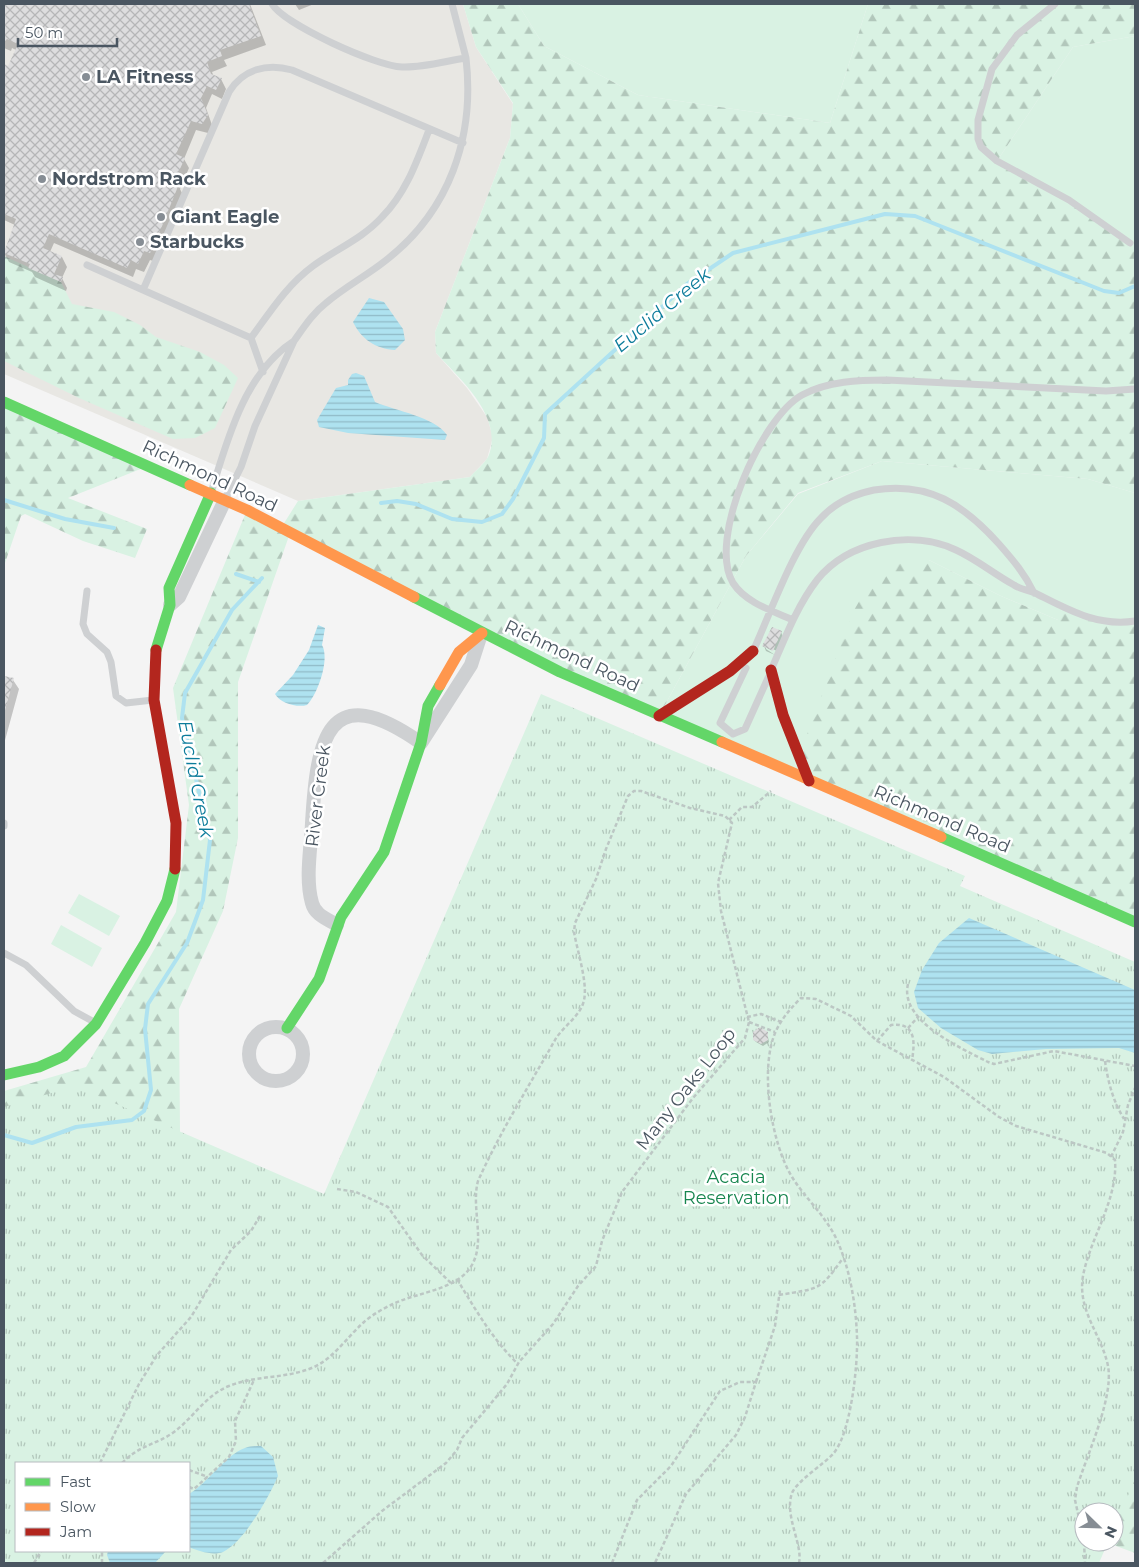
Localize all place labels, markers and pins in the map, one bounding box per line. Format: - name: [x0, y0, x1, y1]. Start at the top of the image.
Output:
- place label: LA Fitness: [96, 66, 194, 88]
- marker: LA Fitness: [80, 71, 92, 83]
- place label: Nordstrom Rack: [52, 168, 206, 190]
- marker: Nordstrom Rack: [36, 173, 48, 185]
- place label: Giant Eagle: [171, 206, 279, 228]
- marker: Giant Eagle: [155, 211, 167, 223]
- place label: Starbucks: [150, 231, 245, 253]
- marker: Starbucks: [134, 236, 146, 248]

